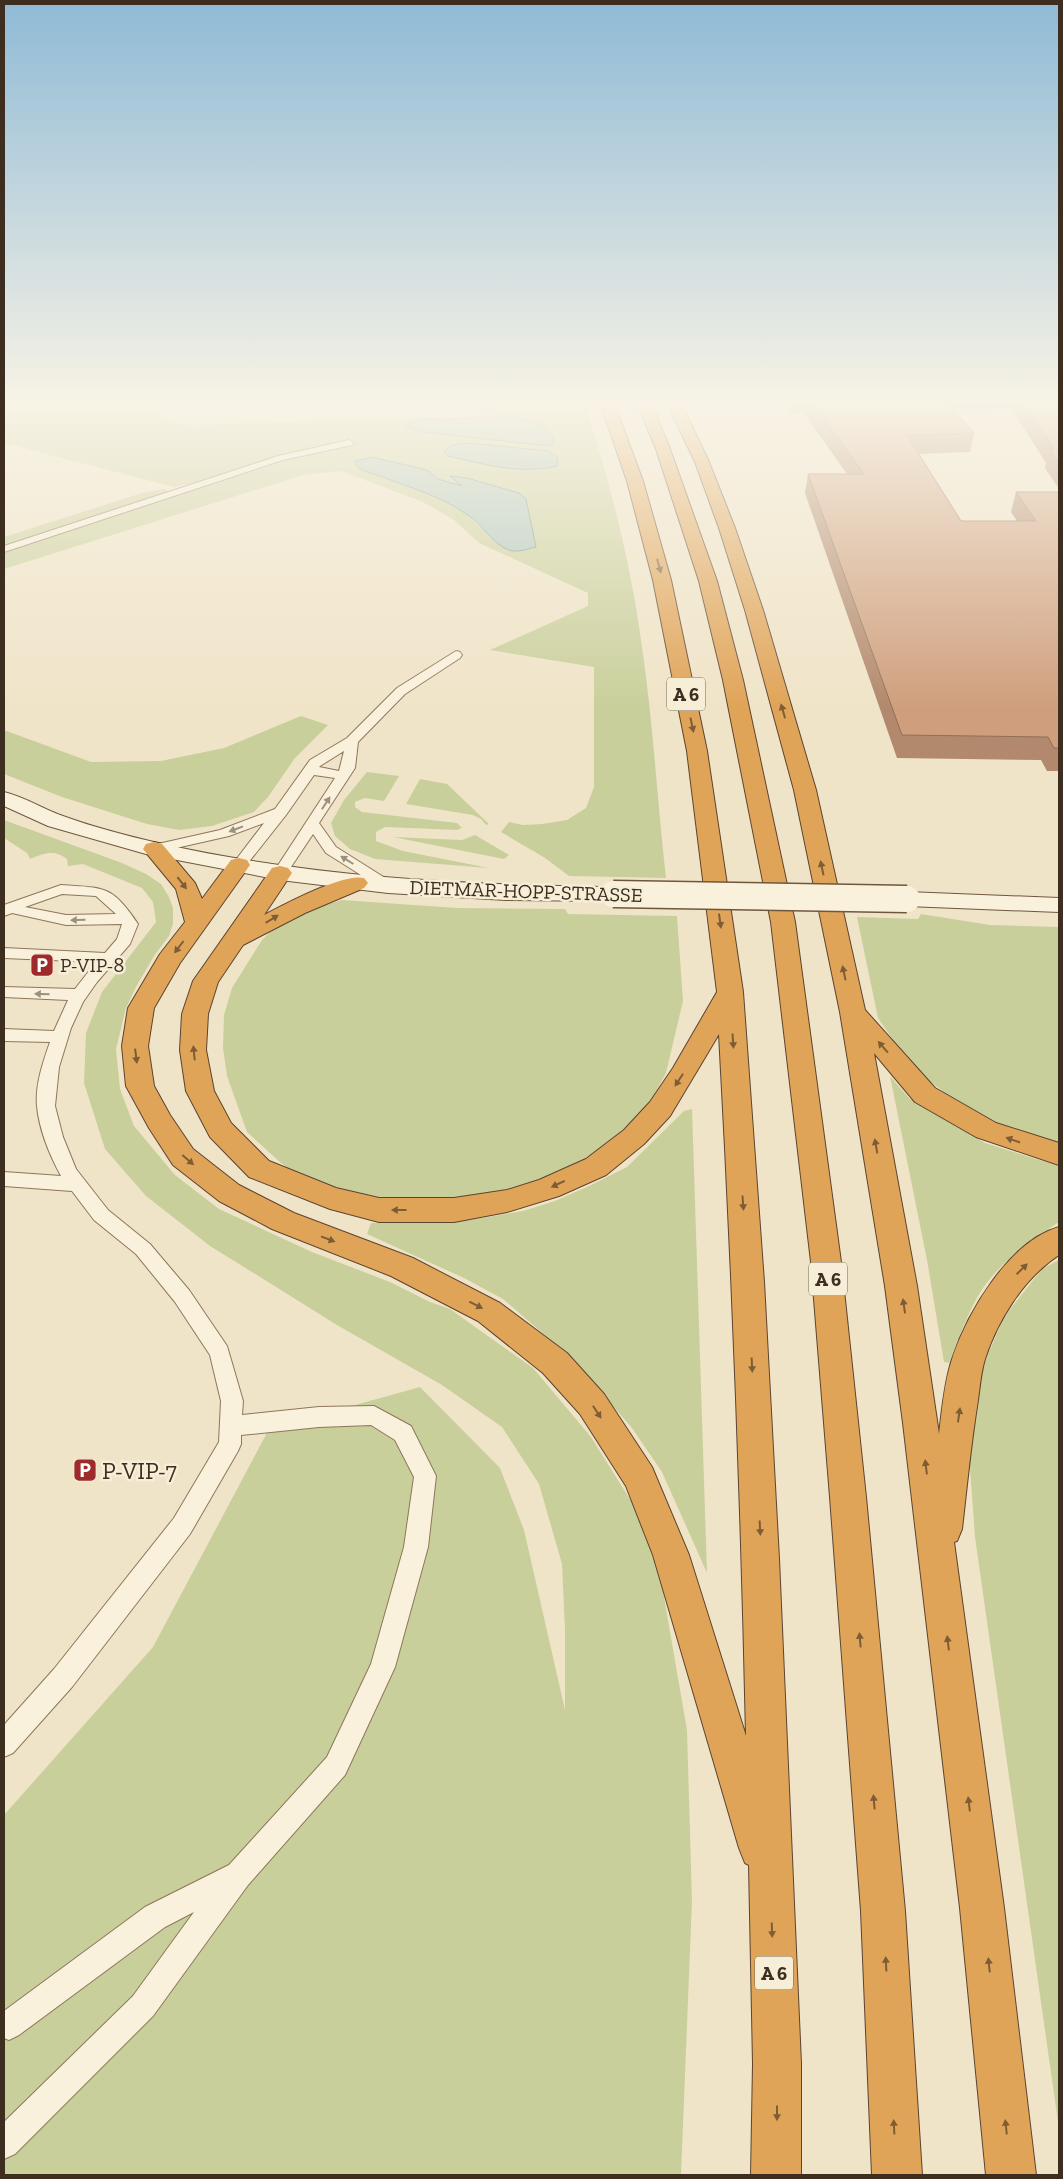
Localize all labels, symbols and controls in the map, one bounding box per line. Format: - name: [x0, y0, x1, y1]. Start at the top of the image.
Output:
- one-way arrow: [655, 559, 663, 574]
- road number: A 6: [667, 678, 705, 711]
- one-way arrow: [778, 703, 786, 718]
- one-way arrow: [688, 718, 696, 733]
- one-way arrow: [322, 796, 331, 809]
- one-way arrow: [228, 825, 243, 833]
- one-way arrow: [340, 855, 353, 864]
- one-way arrow: [818, 861, 826, 876]
- street label: DIETMAR-HOPP-STRASSE: [409, 875, 643, 907]
- one-way arrow: [176, 876, 187, 889]
- one-way arrow: [716, 913, 724, 929]
- one-way arrow: [265, 914, 278, 923]
- one-way arrow: [69, 916, 85, 924]
- one-way arrow: [174, 940, 184, 954]
- parking icon: P-VIP-8: [29, 952, 55, 978]
- place label: P-VIP-8: [60, 953, 124, 977]
- one-way arrow: [840, 964, 848, 980]
- one-way arrow: [33, 990, 49, 998]
- one-way arrow: [729, 1033, 737, 1049]
- one-way arrow: [877, 1041, 889, 1053]
- one-way arrow: [190, 1044, 198, 1060]
- one-way arrow: [132, 1049, 140, 1065]
- one-way arrow: [674, 1073, 684, 1087]
- one-way arrow: [1005, 1135, 1020, 1143]
- one-way arrow: [872, 1138, 880, 1154]
- one-way arrow: [181, 1154, 193, 1166]
- one-way arrow: [551, 1180, 565, 1188]
- one-way arrow: [740, 1195, 748, 1211]
- one-way arrow: [391, 1206, 407, 1214]
- one-way arrow: [321, 1235, 336, 1243]
- road number: A 6: [809, 1262, 847, 1296]
- one-way arrow: [1016, 1263, 1028, 1275]
- one-way arrow: [899, 1298, 907, 1314]
- one-way arrow: [469, 1301, 483, 1309]
- one-way arrow: [749, 1358, 757, 1374]
- one-way arrow: [593, 1405, 602, 1418]
- one-way arrow: [955, 1407, 963, 1423]
- place label: P-VIP-7: [102, 1456, 177, 1485]
- parking icon: P-VIP-7: [72, 1457, 98, 1483]
- one-way arrow: [922, 1459, 930, 1475]
- one-way arrow: [756, 1520, 764, 1536]
- one-way arrow: [856, 1632, 864, 1648]
- one-way arrow: [944, 1634, 952, 1650]
- one-way arrow: [869, 1794, 877, 1810]
- one-way arrow: [965, 1796, 973, 1812]
- one-way arrow: [769, 1922, 777, 1938]
- road number: A 6: [755, 1956, 793, 1990]
- one-way arrow: [881, 1956, 889, 1972]
- one-way arrow: [985, 1957, 993, 1973]
- one-way arrow: [773, 2105, 781, 2121]
- one-way arrow: [890, 2118, 898, 2134]
- one-way arrow: [1002, 2118, 1010, 2134]

